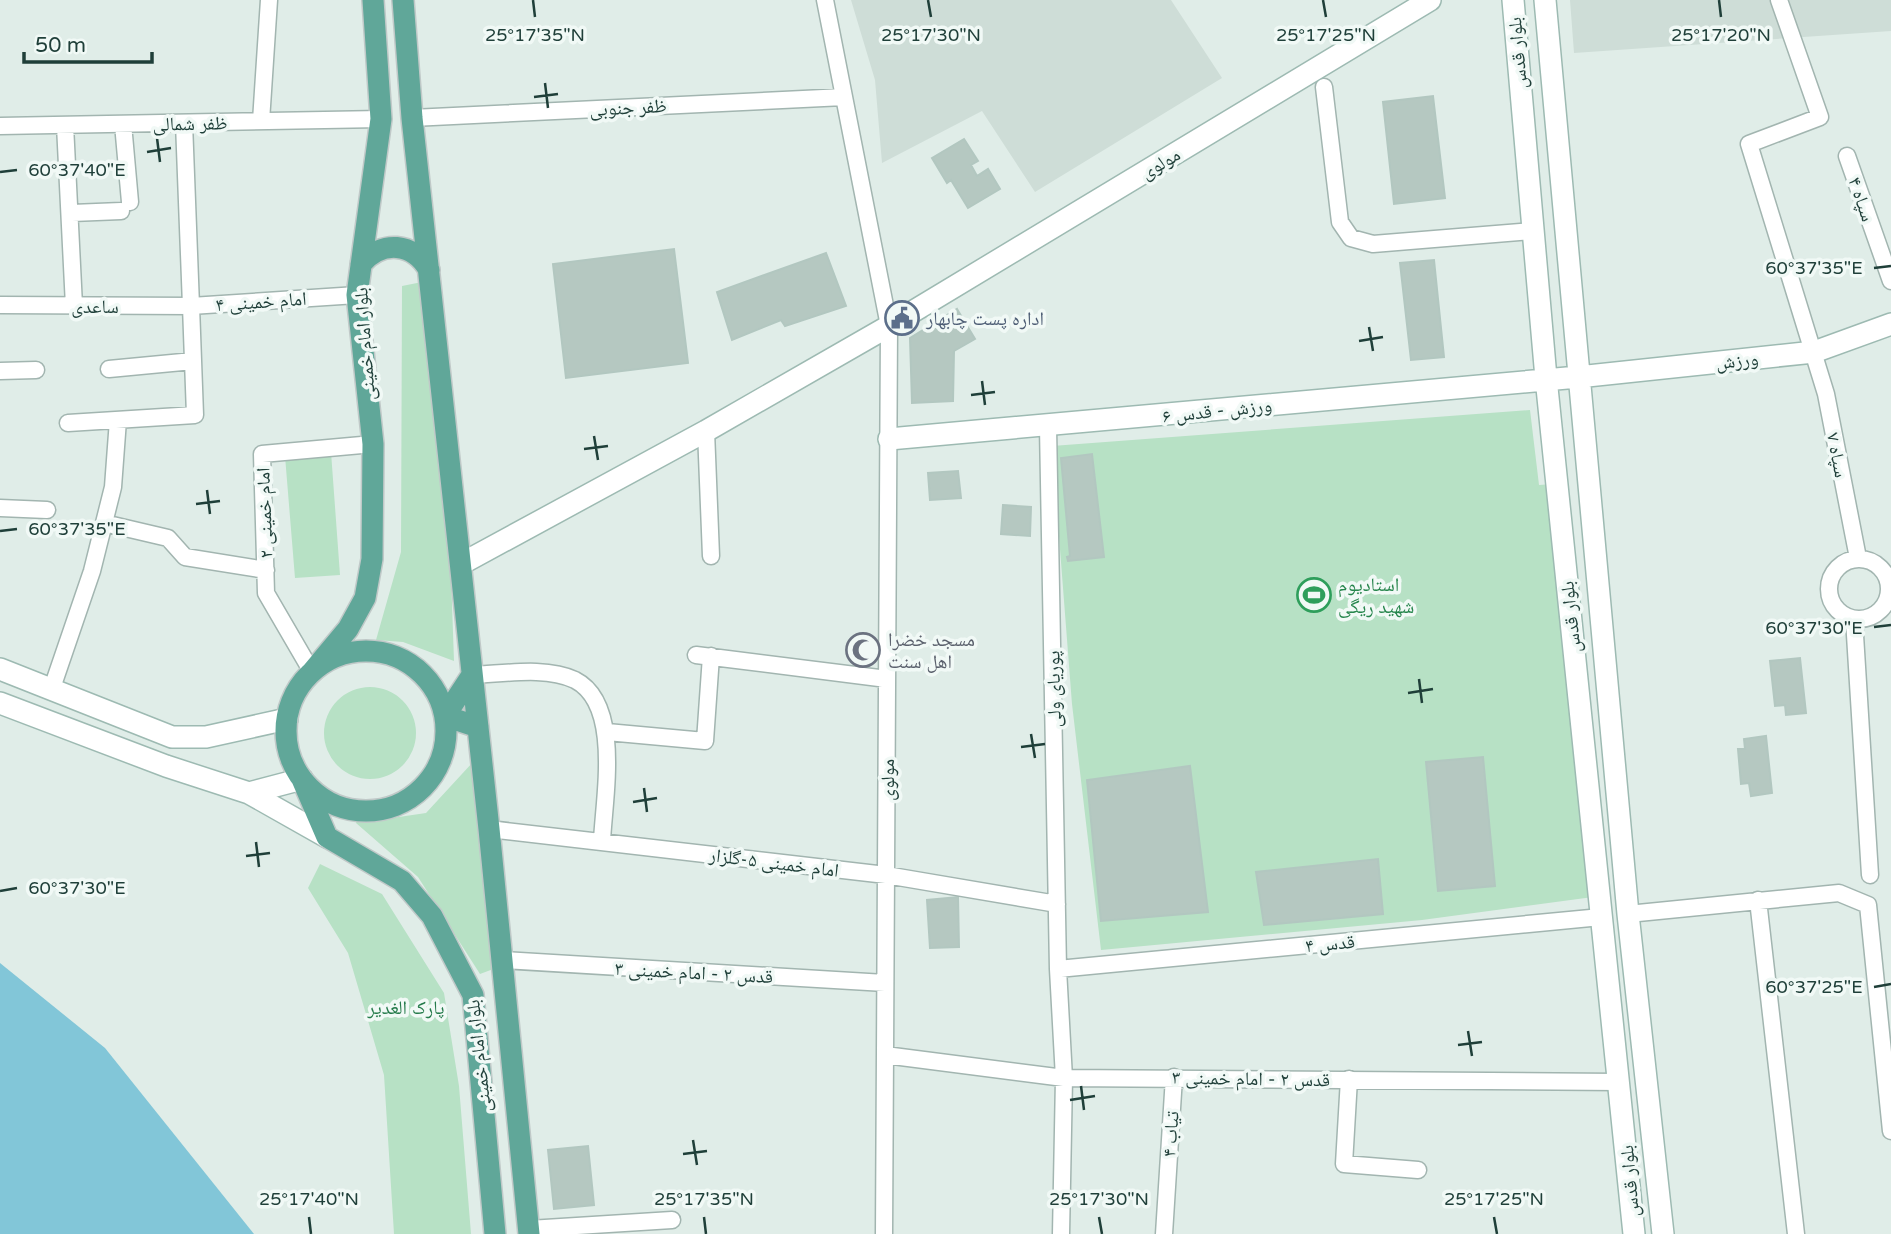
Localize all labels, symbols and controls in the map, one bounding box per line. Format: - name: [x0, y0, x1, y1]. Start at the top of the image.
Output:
- street label: بلوار قدس: [1504, 16, 1532, 90]
- scale bar: [24, 21, 152, 65]
- text: 25°17'35"N: [485, 24, 585, 46]
- text: 25°17'30"N: [881, 24, 981, 46]
- text: 25°17'25"N: [1276, 24, 1376, 46]
- text: 25°17'20"N: [1671, 24, 1771, 46]
- text: 50 m: [35, 33, 86, 58]
- street label: ظفر جنوبی: [589, 95, 667, 121]
- street label: ظفر شمالی: [152, 112, 228, 136]
- street label: مولوی: [1137, 144, 1184, 184]
- text: 60°37'40"E: [28, 159, 126, 181]
- street label: سپاه ۴: [1843, 174, 1879, 224]
- text: 60°37'35"E: [1765, 257, 1863, 279]
- street label: بلوار امام خمینی: [350, 287, 382, 401]
- street label: امام خمینی ۴: [215, 288, 307, 318]
- street label: ساعدی: [71, 296, 119, 318]
- public building icon: اداره پست چابهار: [883, 299, 921, 337]
- place label: اداره پست چابهار: [925, 308, 1044, 330]
- street label: ورزش: [1715, 348, 1760, 374]
- street label: ورزش - قدس ۶: [1161, 394, 1273, 428]
- street label: سپاه ۷: [1822, 431, 1852, 480]
- street label: امام خمینی ۲: [252, 467, 280, 559]
- text: 60°37'35"E: [28, 518, 126, 540]
- place label: استادیوم شهید ریگی: [1338, 574, 1414, 618]
- sports icon: استادیوم شهید ریگی: [1295, 576, 1333, 614]
- street label: بلوار قدس: [1556, 580, 1586, 654]
- text: 60°37'30"E: [1765, 617, 1863, 639]
- place label: مسجد خضرا اهل سنت: [888, 629, 975, 673]
- mosque icon: مسجد خضرا اهل سنت: [844, 631, 882, 669]
- street label: پوریای ولی: [1042, 650, 1066, 728]
- street label: مولوی: [877, 759, 899, 801]
- street label: امام خمینی ۵-گلزار: [706, 844, 840, 884]
- text: 60°37'30"E: [28, 877, 126, 899]
- street label: قدس ۴: [1304, 931, 1356, 957]
- street label: قدس ۲ - امام خمینی ۳: [614, 958, 774, 990]
- text: 60°37'25"E: [1765, 976, 1863, 998]
- park label: پارک الغدیر: [367, 997, 444, 1019]
- street label: بلوار امام خمینی: [462, 998, 498, 1113]
- street label: قدس ۲ - امام خمینی ۳: [1172, 1067, 1330, 1093]
- street label: تیاب ۴: [1158, 1110, 1184, 1158]
- street label: بلوار قدس: [1616, 1144, 1644, 1218]
- text: 25°17'40"N: [259, 1188, 359, 1210]
- text: 25°17'35"N: [654, 1188, 754, 1210]
- text: 25°17'30"N: [1049, 1188, 1149, 1210]
- text: 25°17'25"N: [1444, 1188, 1544, 1210]

